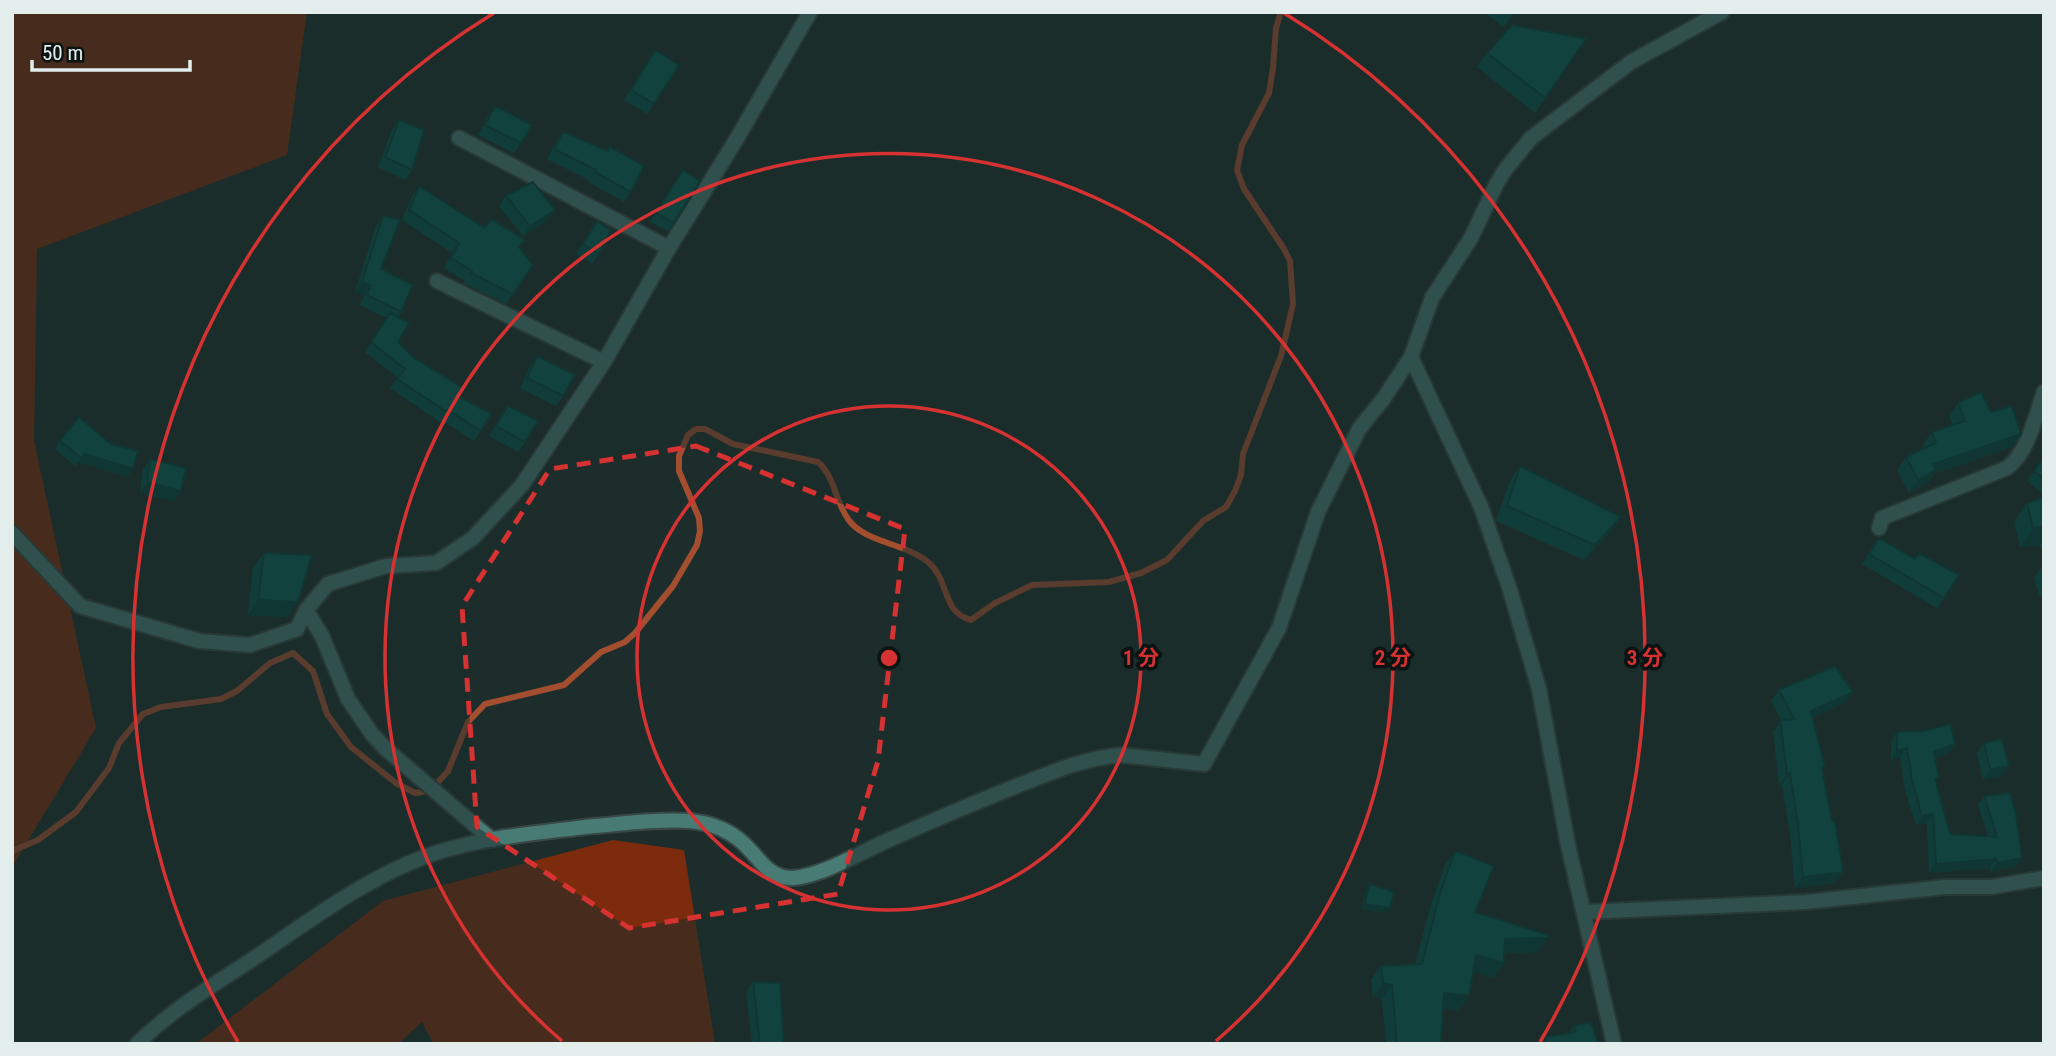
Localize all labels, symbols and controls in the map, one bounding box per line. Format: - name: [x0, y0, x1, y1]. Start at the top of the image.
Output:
- scale bar: [32, 28, 189, 72]
- text: 50 m: [42, 41, 83, 65]
- centre of rings: [877, 646, 901, 670]
- text: 1 分: [1123, 646, 1159, 670]
- text: 2 分: [1375, 646, 1411, 670]
- text: 3 分: [1627, 646, 1663, 670]

